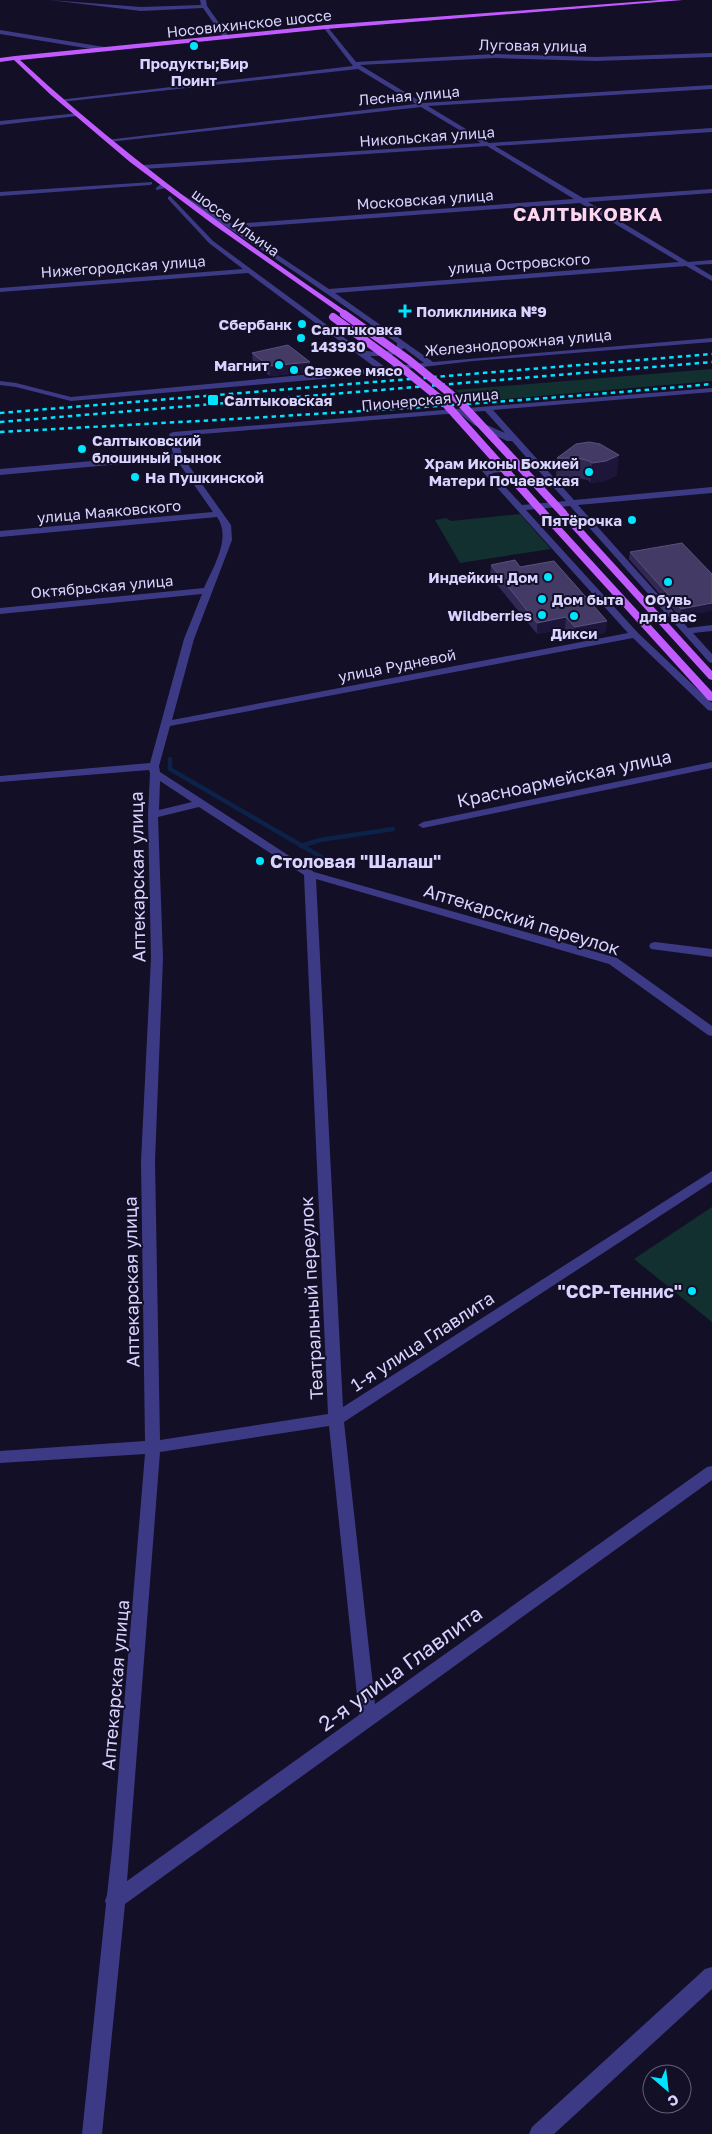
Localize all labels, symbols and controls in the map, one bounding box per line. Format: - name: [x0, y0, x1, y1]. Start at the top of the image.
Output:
- street label: Носовихинское шоссе: [166, 5, 333, 41]
- street label: Луговая улица: [479, 35, 587, 55]
- marker: Продукты;Бир Поинт: [188, 40, 200, 52]
- place label: Продукты;Бир Поинт: [140, 54, 248, 89]
- street label: Лесная улица: [358, 82, 460, 108]
- street label: Никольская улица: [359, 122, 495, 150]
- street label: шоссе Ильича: [189, 184, 283, 260]
- street label: Московская улица: [356, 185, 494, 213]
- district label: САЛТЫКОВКА: [513, 202, 663, 225]
- street label: улица Островского: [447, 249, 591, 277]
- street label: Нижегородская улица: [40, 251, 206, 281]
- place label: Поликлиника №9: [416, 302, 547, 320]
- marker: Поликлиника №9: [398, 304, 412, 318]
- place label: Сбербанк: [219, 315, 292, 333]
- marker: Сбербанк: [296, 318, 308, 330]
- place label: Салтыковка 143930: [311, 320, 402, 355]
- street label: Железнодорожная улица: [424, 325, 612, 359]
- marker: Салтыковка 143930: [295, 332, 307, 344]
- place label: Магнит: [214, 356, 269, 374]
- marker: Магнит: [273, 359, 285, 371]
- place label: Свежее мясо: [304, 361, 403, 379]
- marker: Свежее мясо: [288, 364, 300, 376]
- street label: Пионерская улица: [361, 384, 499, 414]
- place label: Салтыковская: [224, 391, 332, 409]
- marker: Салтыковская: [206, 393, 220, 407]
- place label: Салтыковский блошиный рынок: [92, 431, 222, 466]
- marker: Салтыковский блошиный рынок: [76, 443, 88, 455]
- place label: Храм Иконы Божией Матери Почаевская: [424, 454, 579, 489]
- marker: Храм Иконы Божией Матери Почаевская: [583, 466, 595, 478]
- place label: На Пушкинской: [145, 468, 264, 486]
- marker: На Пушкинской: [129, 471, 141, 483]
- street label: улица Маяковского: [36, 496, 182, 526]
- place label: Пятёрочка: [541, 511, 622, 529]
- marker: Пятёрочка: [626, 514, 638, 526]
- place label: Индейкин Дом: [428, 568, 538, 586]
- street label: Октябрьская улица: [30, 571, 174, 601]
- marker: Индейкин Дом: [542, 571, 554, 583]
- marker: Обувь для вас: [662, 576, 674, 588]
- place label: Дом быта: [552, 590, 624, 608]
- place label: Обувь для вас: [639, 590, 697, 625]
- marker: Дом быта: [536, 593, 548, 605]
- place label: Wildberries: [448, 606, 532, 624]
- marker: Wildberries: [536, 609, 548, 621]
- marker: Дикси: [568, 610, 580, 622]
- place label: Дикси: [551, 624, 597, 642]
- street label: улица Рудневой: [337, 645, 457, 685]
- street label: Красноармейская улица: [455, 745, 673, 811]
- street label: Аптекарская улица: [125, 791, 149, 963]
- place label: Столовая "Шалаш": [270, 850, 441, 872]
- marker: Столовая "Шалаш": [254, 855, 266, 867]
- street label: Аптекарский переулок: [421, 879, 623, 959]
- street label: Аптекарская улица: [119, 1196, 143, 1368]
- street label: Театральный переулок: [295, 1196, 327, 1400]
- place label: "ССР-Теннис": [557, 1280, 682, 1302]
- marker: "ССР-Теннис": [686, 1285, 698, 1297]
- street label: 1-я улица Главлита: [346, 1286, 498, 1396]
- street label: Аптекарская улица: [97, 1599, 133, 1771]
- street label: 2-я улица Главлита: [313, 1600, 487, 1736]
- north arrow: [642, 2064, 692, 2114]
- text: С: [665, 2091, 682, 2111]

